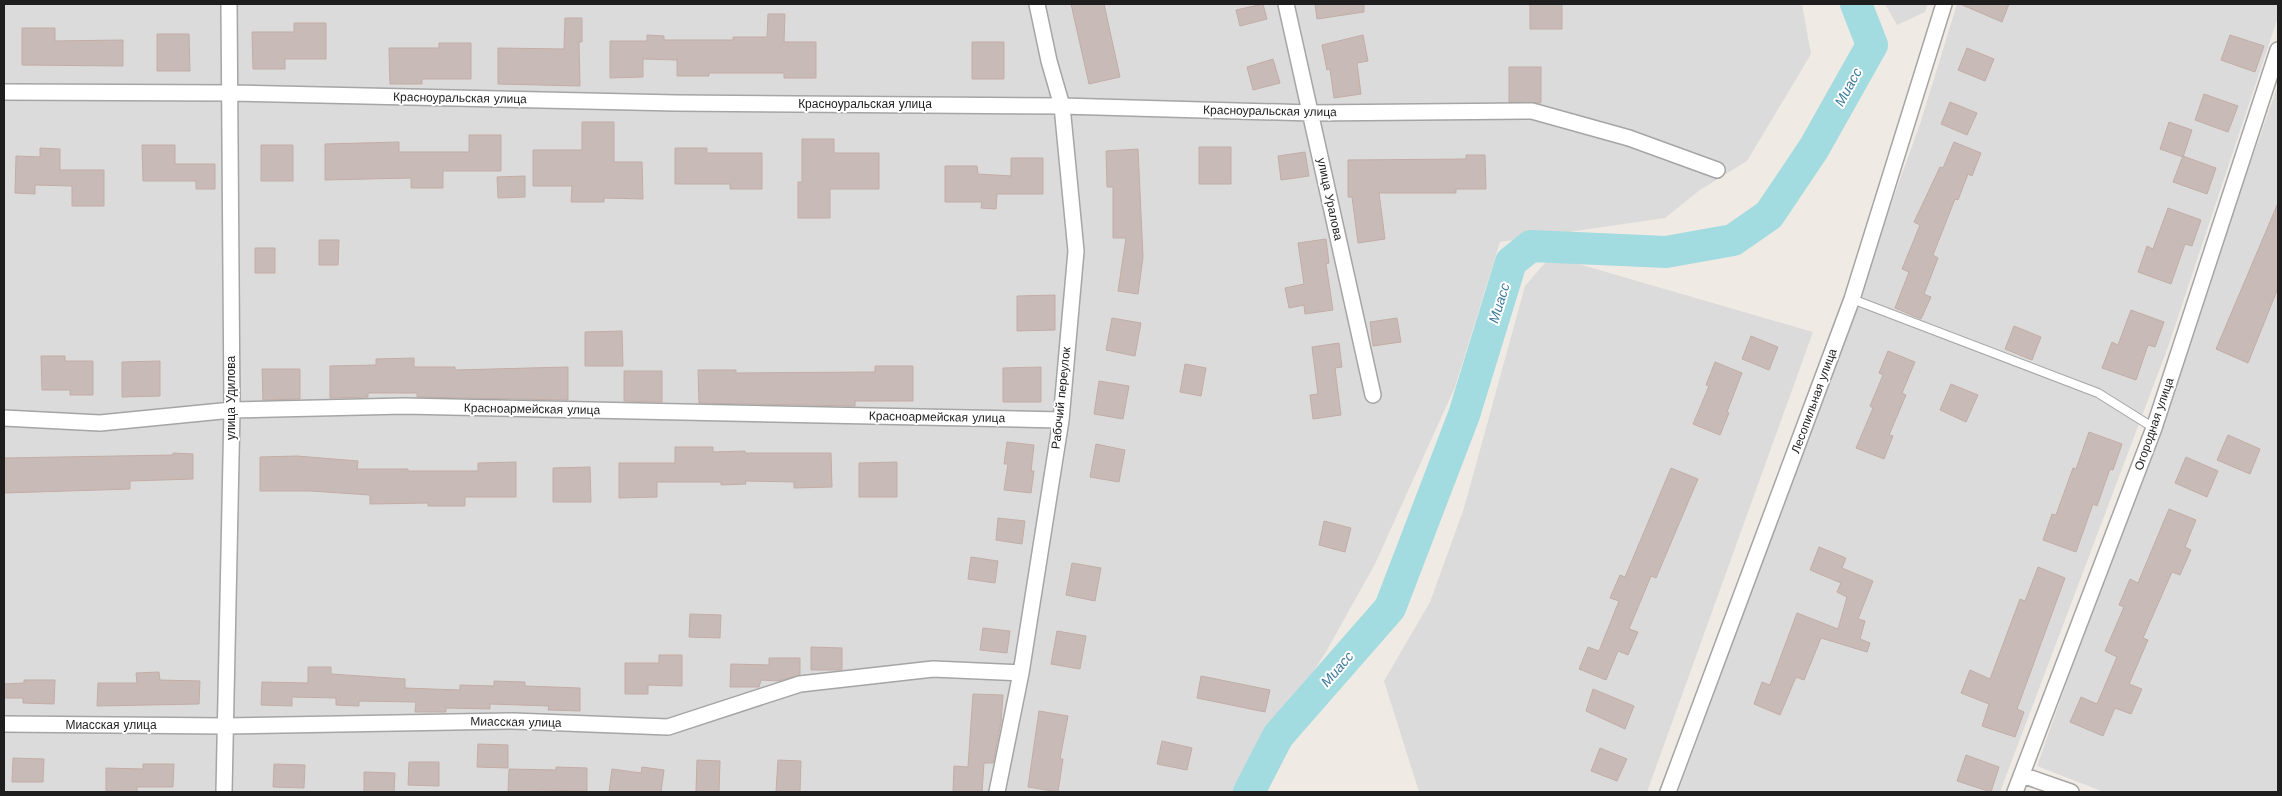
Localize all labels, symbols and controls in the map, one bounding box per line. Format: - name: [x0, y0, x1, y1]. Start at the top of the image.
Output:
- water label: Миасс: [1831, 65, 1865, 109]
- street label: Красноуральская улица: [393, 90, 527, 106]
- street label: Красноуральская улица: [798, 97, 932, 111]
- street label: Красноуральская улица: [1203, 103, 1337, 119]
- street label: улица Уралова: [1314, 156, 1346, 242]
- water label: Миасс: [1485, 281, 1513, 325]
- street label: Рабочий переулок: [1049, 346, 1073, 450]
- street label: Лесопильная улица: [1788, 346, 1840, 455]
- street label: улица Удилова: [224, 356, 238, 440]
- street label: Огородная улица: [2132, 376, 2177, 472]
- street label: Красноармейская улица: [464, 401, 601, 417]
- street label: Красноармейская улица: [869, 409, 1006, 425]
- water label: Миасс: [1317, 648, 1357, 690]
- street label: Миасская улица: [470, 714, 562, 730]
- street label: Миасская улица: [65, 718, 157, 732]

